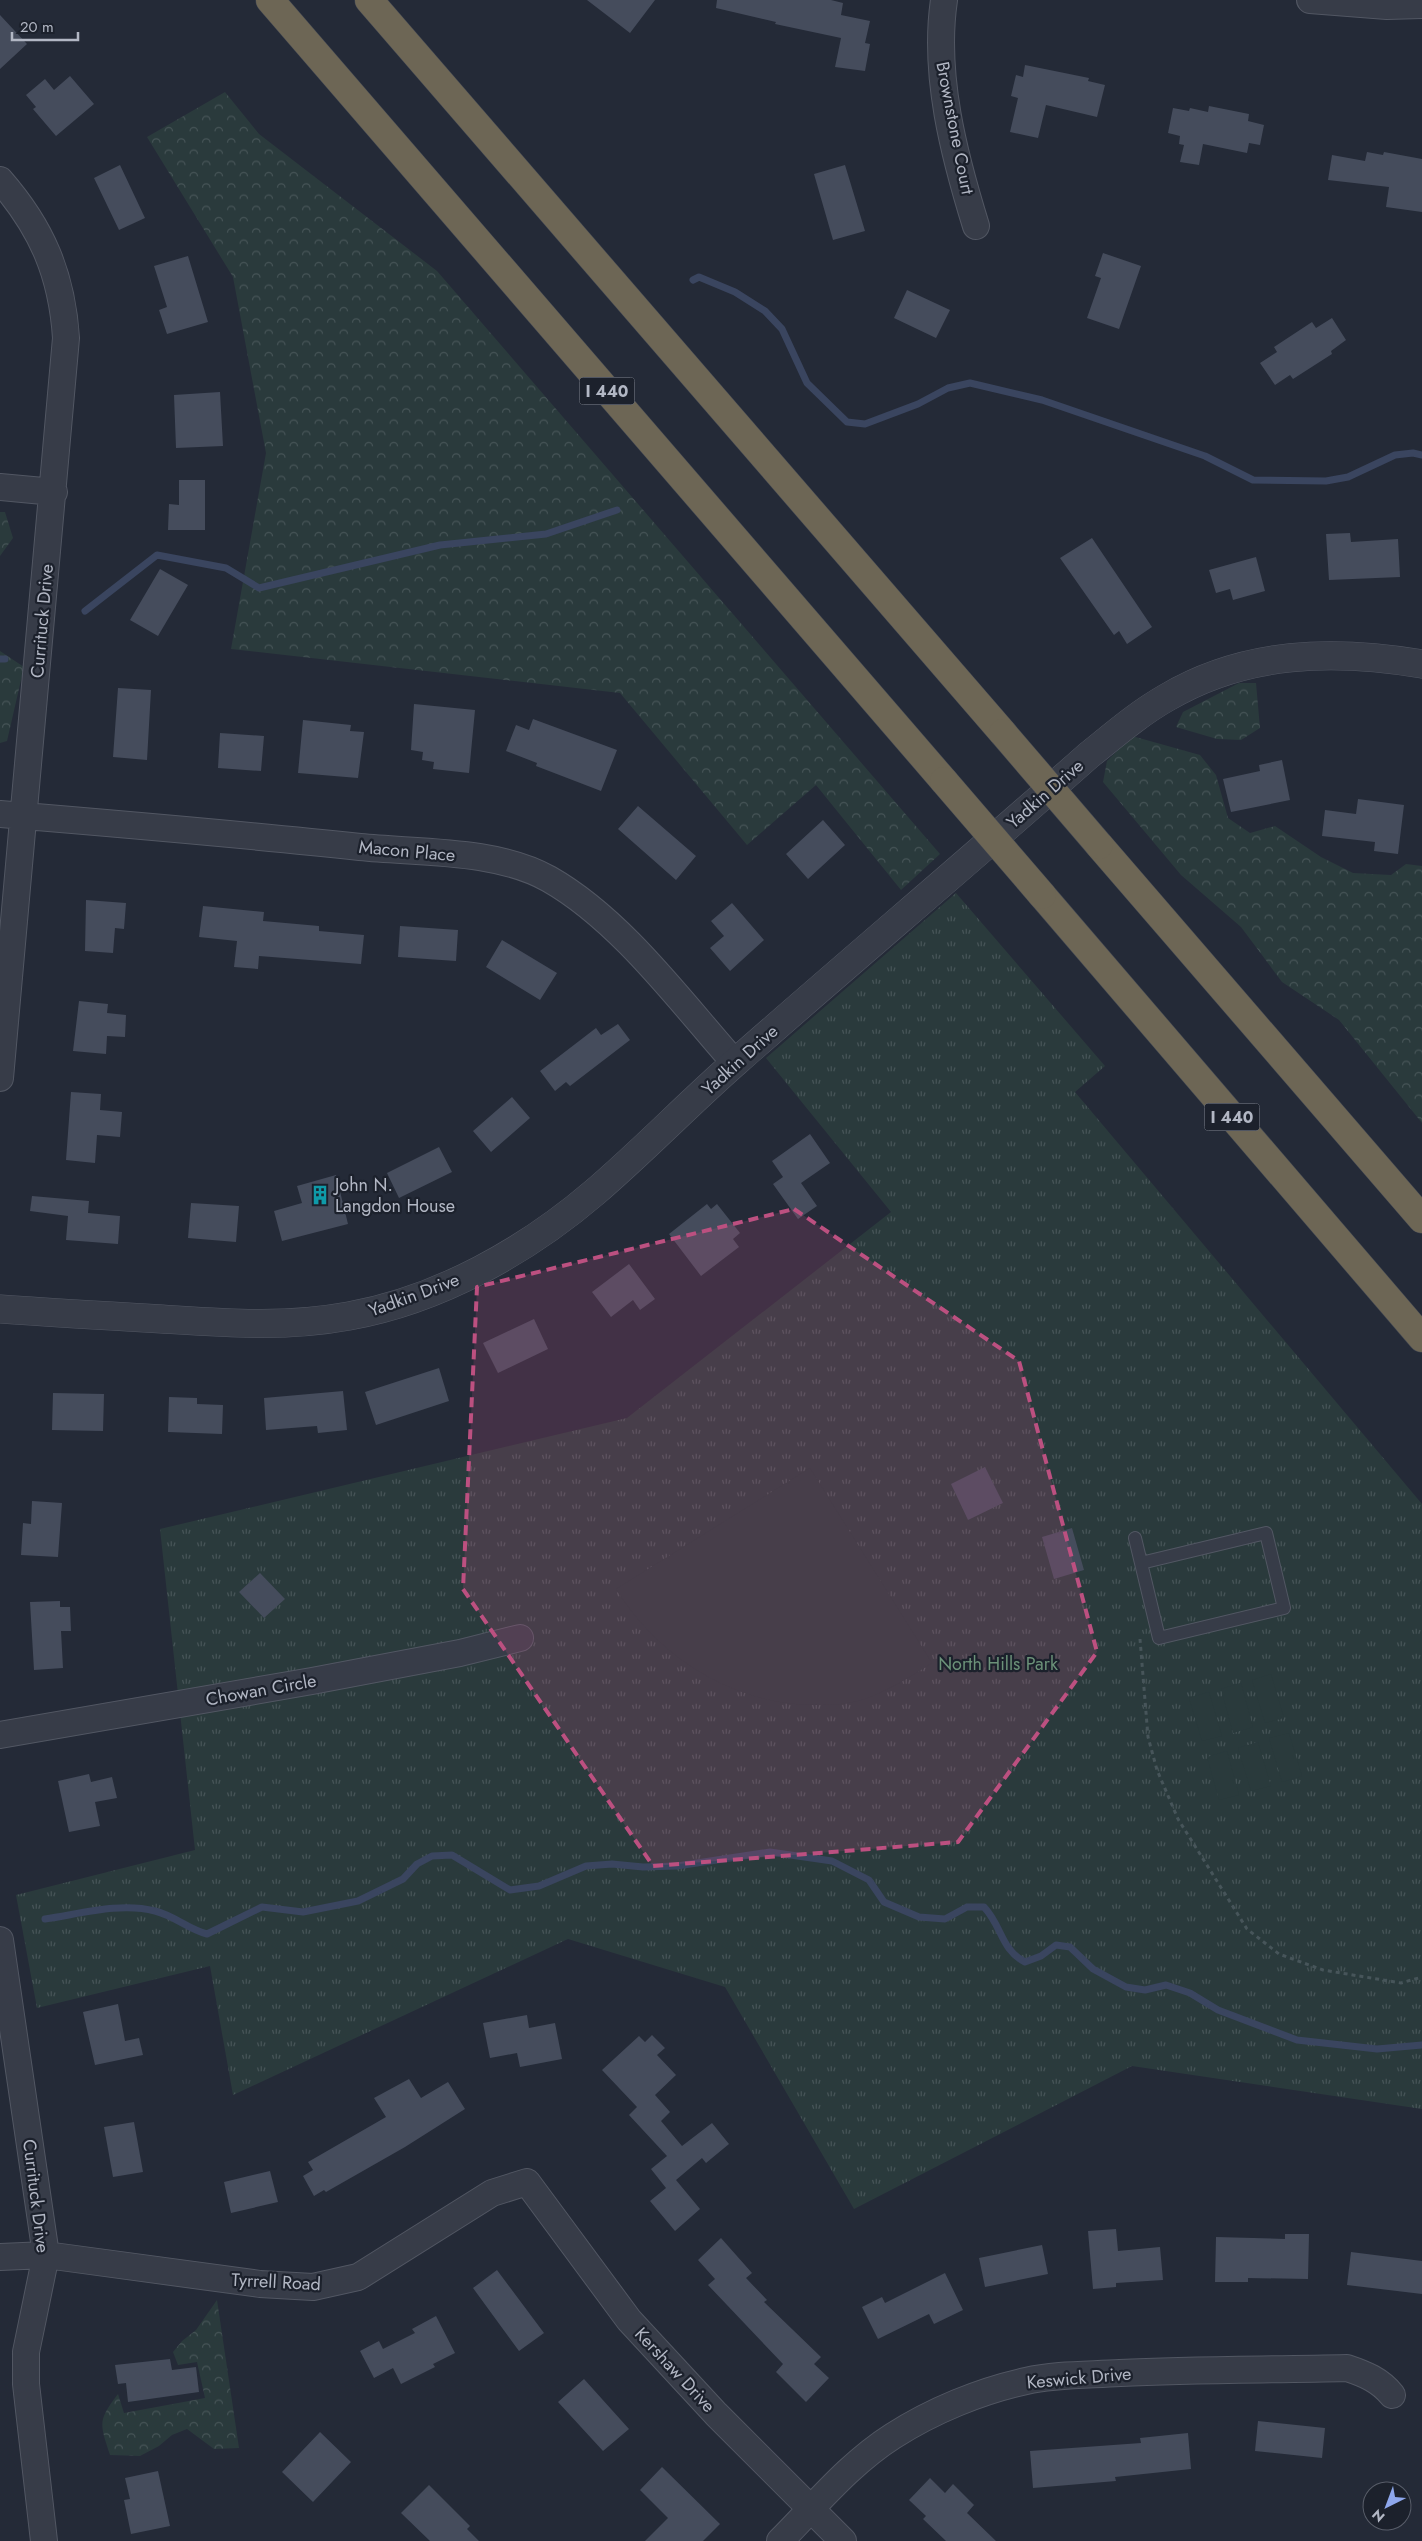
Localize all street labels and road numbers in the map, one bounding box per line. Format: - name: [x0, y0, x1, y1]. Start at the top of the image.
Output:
- street label: Brownstone Court: [929, 59, 981, 197]
- road number: I 440: [580, 378, 634, 404]
- street label: Currituck Drive: [24, 563, 60, 679]
- street label: Yadkin Drive: [1001, 753, 1089, 835]
- street label: Macon Place: [358, 834, 456, 868]
- street label: Yadkin Drive: [696, 1019, 784, 1101]
- road number: I 440: [1204, 1104, 1260, 1130]
- street label: Yadkin Drive: [365, 1267, 463, 1323]
- street label: Chowan Circle: [204, 1667, 318, 1713]
- street label: Currituck Drive: [16, 2138, 56, 2254]
- street label: Tyrrell Road: [231, 2267, 321, 2297]
- street label: Kershaw Drive: [629, 2322, 721, 2418]
- street label: Keswick Drive: [1026, 2360, 1132, 2396]

